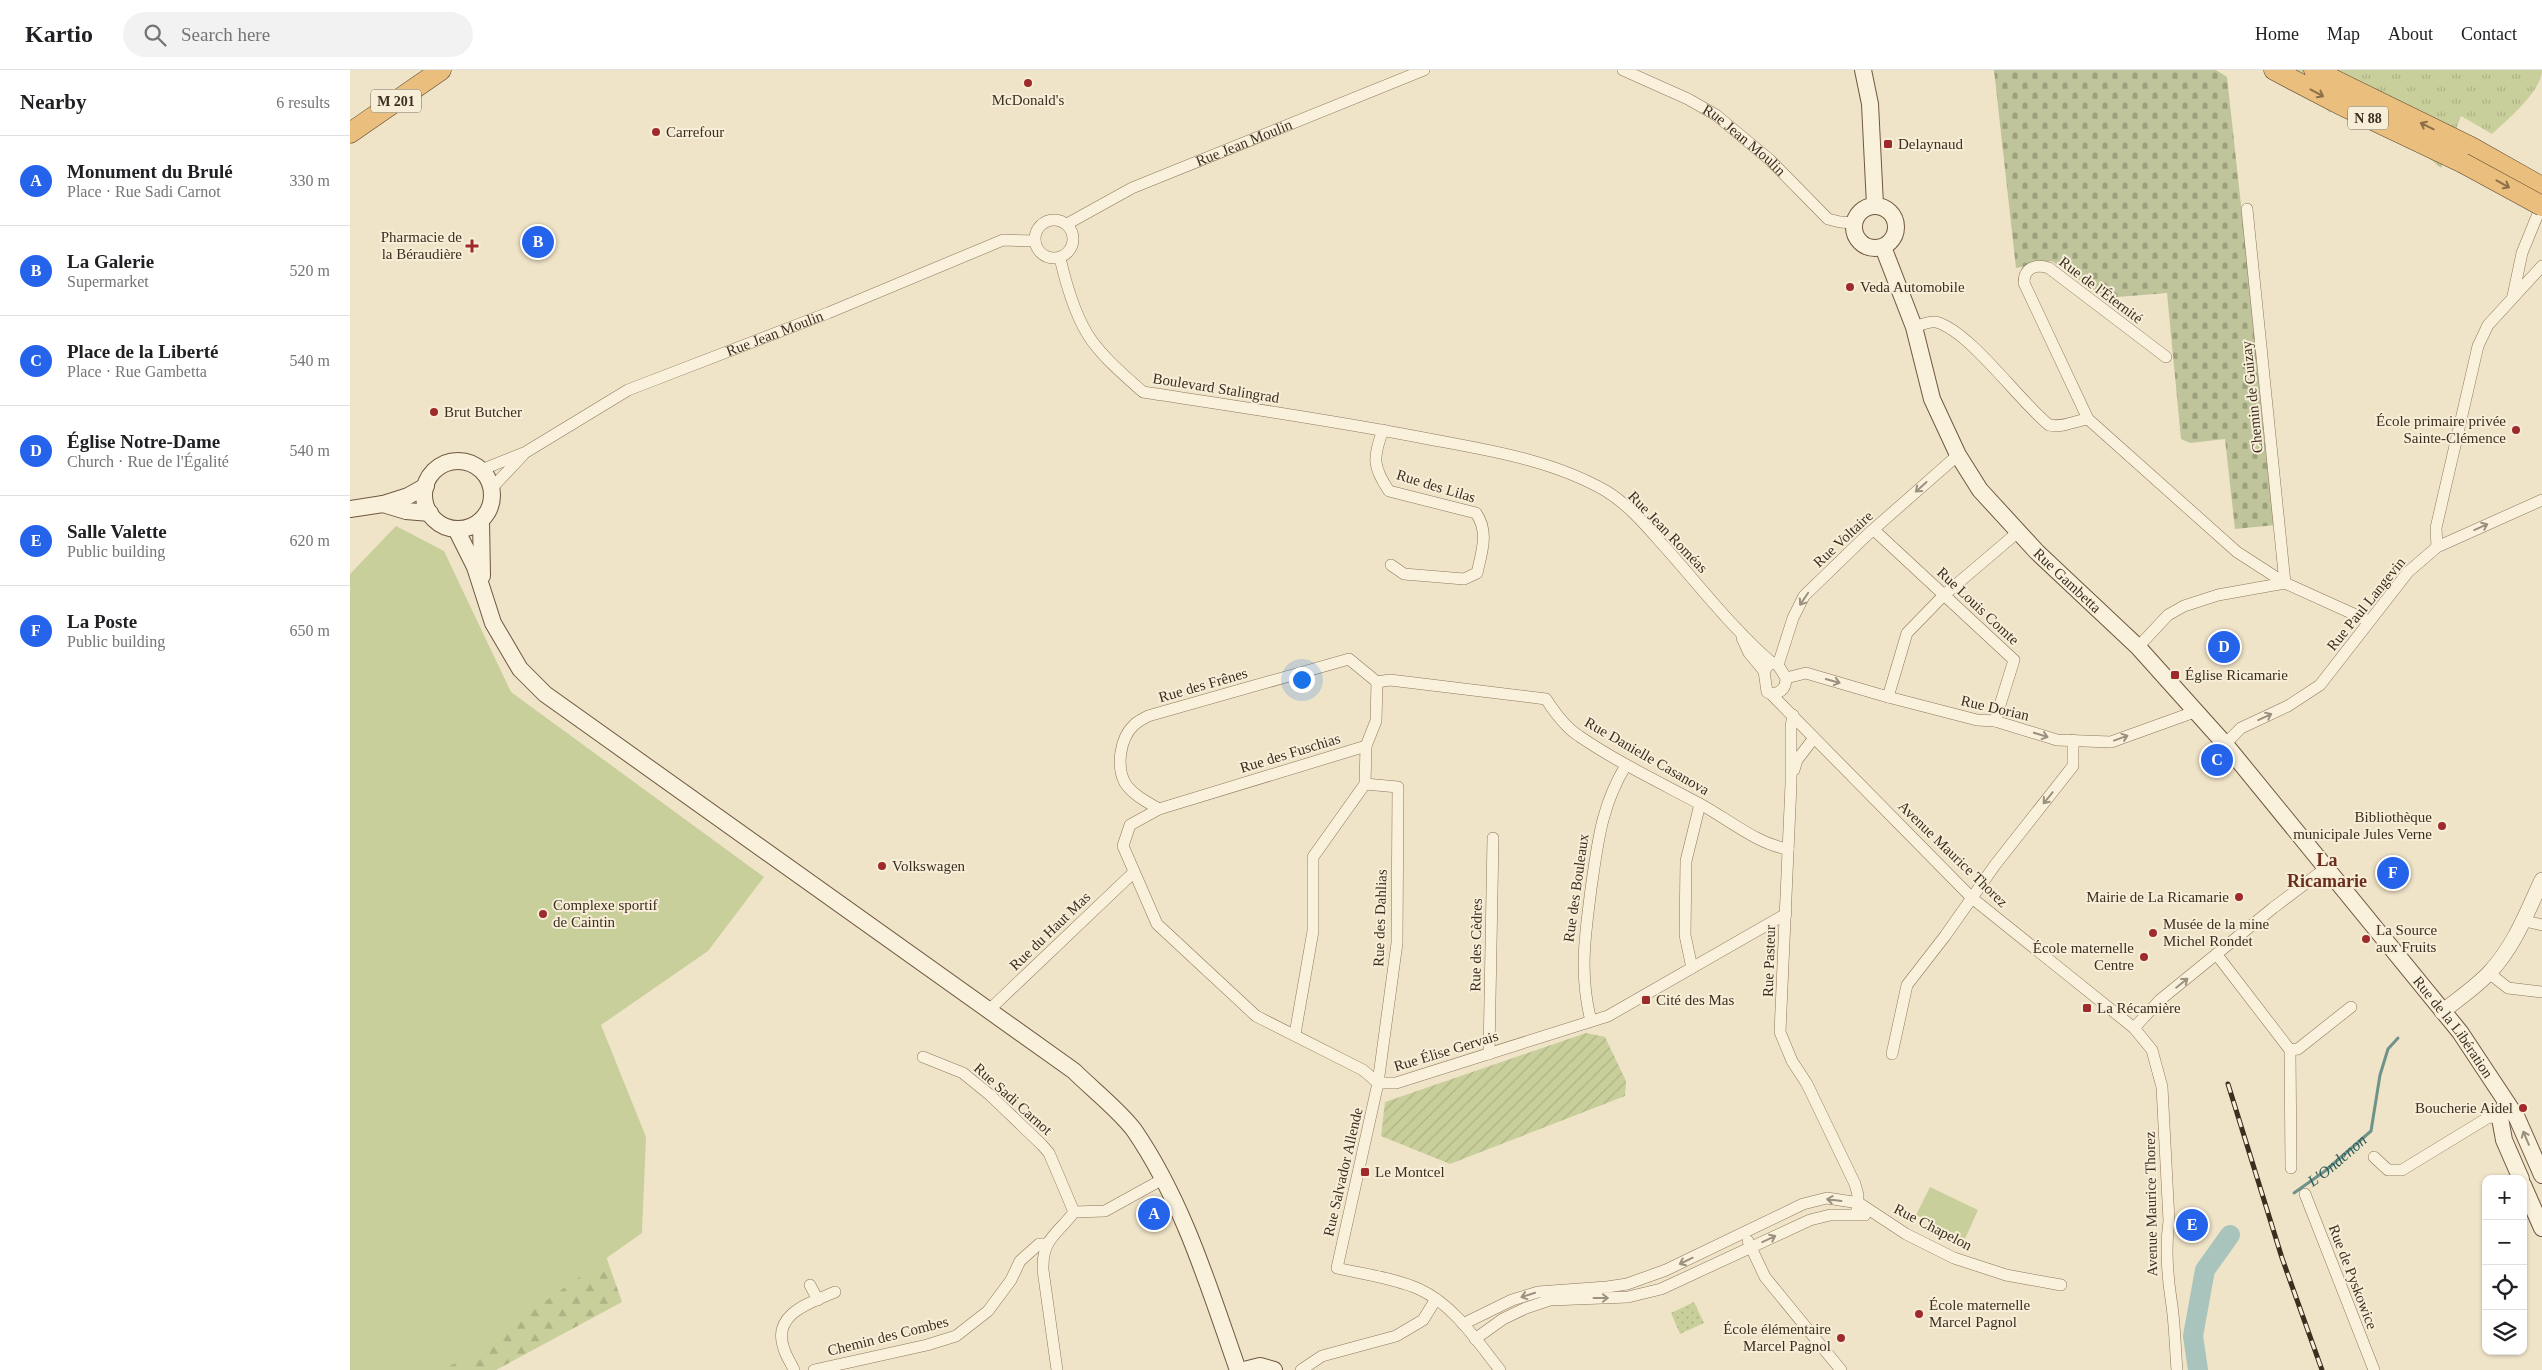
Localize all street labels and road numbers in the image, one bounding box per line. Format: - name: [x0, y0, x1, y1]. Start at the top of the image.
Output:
- road number: M 201: [371, 90, 421, 112]
- street label: Rue Jean Moulin: [1700, 101, 1789, 179]
- road number: N 88: [2348, 106, 2388, 129]
- street label: Rue Jean Moulin: [1193, 116, 1295, 169]
- street label: Rue de l'Éternité: [2056, 253, 2146, 327]
- street label: Rue Jean Moulin: [724, 307, 826, 359]
- street label: Chemin de Guizay: [2238, 340, 2266, 454]
- street label: Boulevard Stalingrad: [1152, 370, 1281, 406]
- street label: Rue des Lilas: [1395, 466, 1478, 506]
- street label: Rue Jean Roméas: [1625, 488, 1711, 576]
- street label: Rue Voltaire: [1810, 507, 1876, 570]
- street label: Rue Gambetta: [2030, 545, 2105, 616]
- street label: Rue Paul Langevin: [2324, 554, 2409, 654]
- street label: Rue Louis Comte: [1934, 564, 2022, 648]
- street label: Rue des Frênes: [1157, 665, 1249, 705]
- street label: Rue Dorian: [1959, 692, 2031, 724]
- street label: Rue Danielle Casanova: [1582, 714, 1712, 798]
- street label: Rue des Fuschias: [1238, 730, 1342, 776]
- street label: Avenue Maurice Thorez: [1895, 798, 2011, 910]
- street label: Rue des Bouleaux: [1560, 832, 1592, 943]
- street label: Rue des Dahlias: [1370, 869, 1390, 967]
- street label: Rue du Haut Mas: [1007, 889, 1094, 973]
- street label: Rue des Cèdres: [1467, 898, 1485, 992]
- street label: Rue Pasteur: [1760, 925, 1778, 997]
- street label: Rue de la Libération: [2410, 973, 2497, 1081]
- street label: Rue Élise Gervais: [1392, 1027, 1500, 1074]
- street label: Rue Sadi Carnot: [971, 1060, 1056, 1139]
- street label: Rue Salvador Allende: [1320, 1106, 1366, 1238]
- street label: Avenue Maurice Thorez: [2142, 1131, 2160, 1277]
- street label: Rue Chapelon: [1891, 1200, 1975, 1254]
- street label: Rue de Pyskowice: [2326, 1222, 2380, 1332]
- street label: Chemin des Combes: [826, 1313, 950, 1359]

